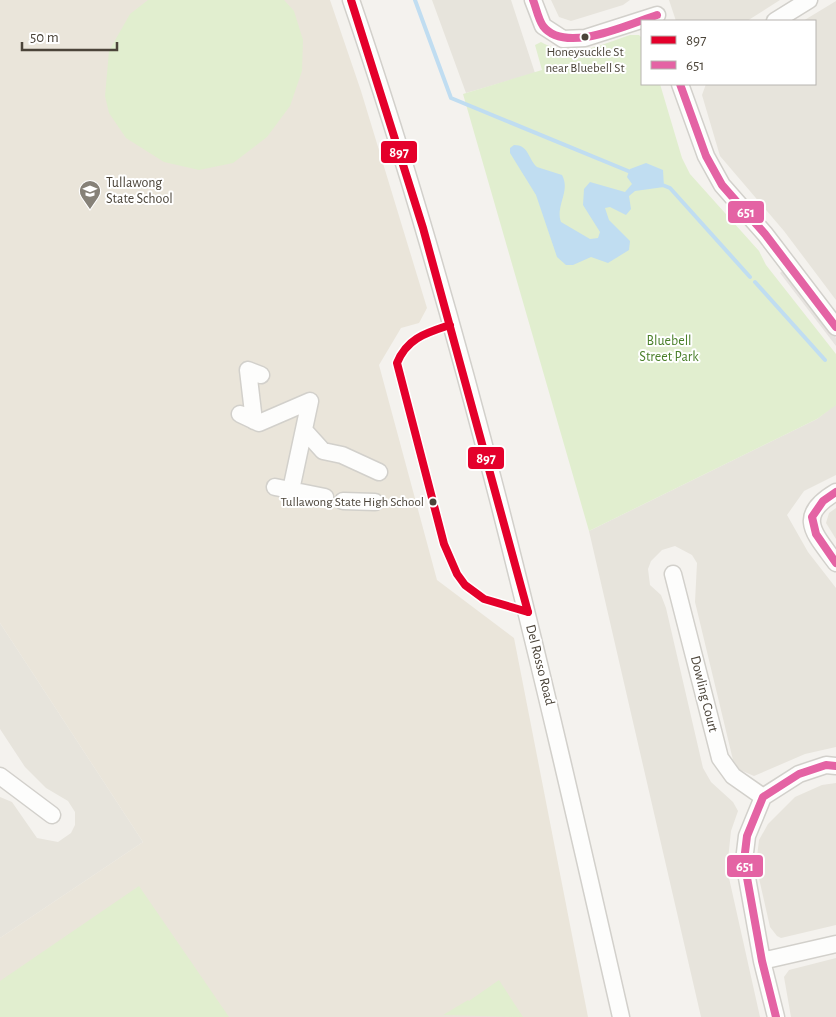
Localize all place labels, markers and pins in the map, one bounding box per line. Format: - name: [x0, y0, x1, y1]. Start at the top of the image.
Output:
- marker: Honeysuckle St near Bluebell St: [580, 32, 590, 42]
- place label: Honeysuckle St near Bluebell St: [545, 46, 625, 75]
- place label: Tullawong State School: [106, 176, 173, 206]
- school or university icon: Tullawong State School: [78, 179, 102, 210]
- place label: Tullawong State High School: [280, 496, 424, 509]
- marker: Tullawong State High School: [428, 497, 438, 507]

